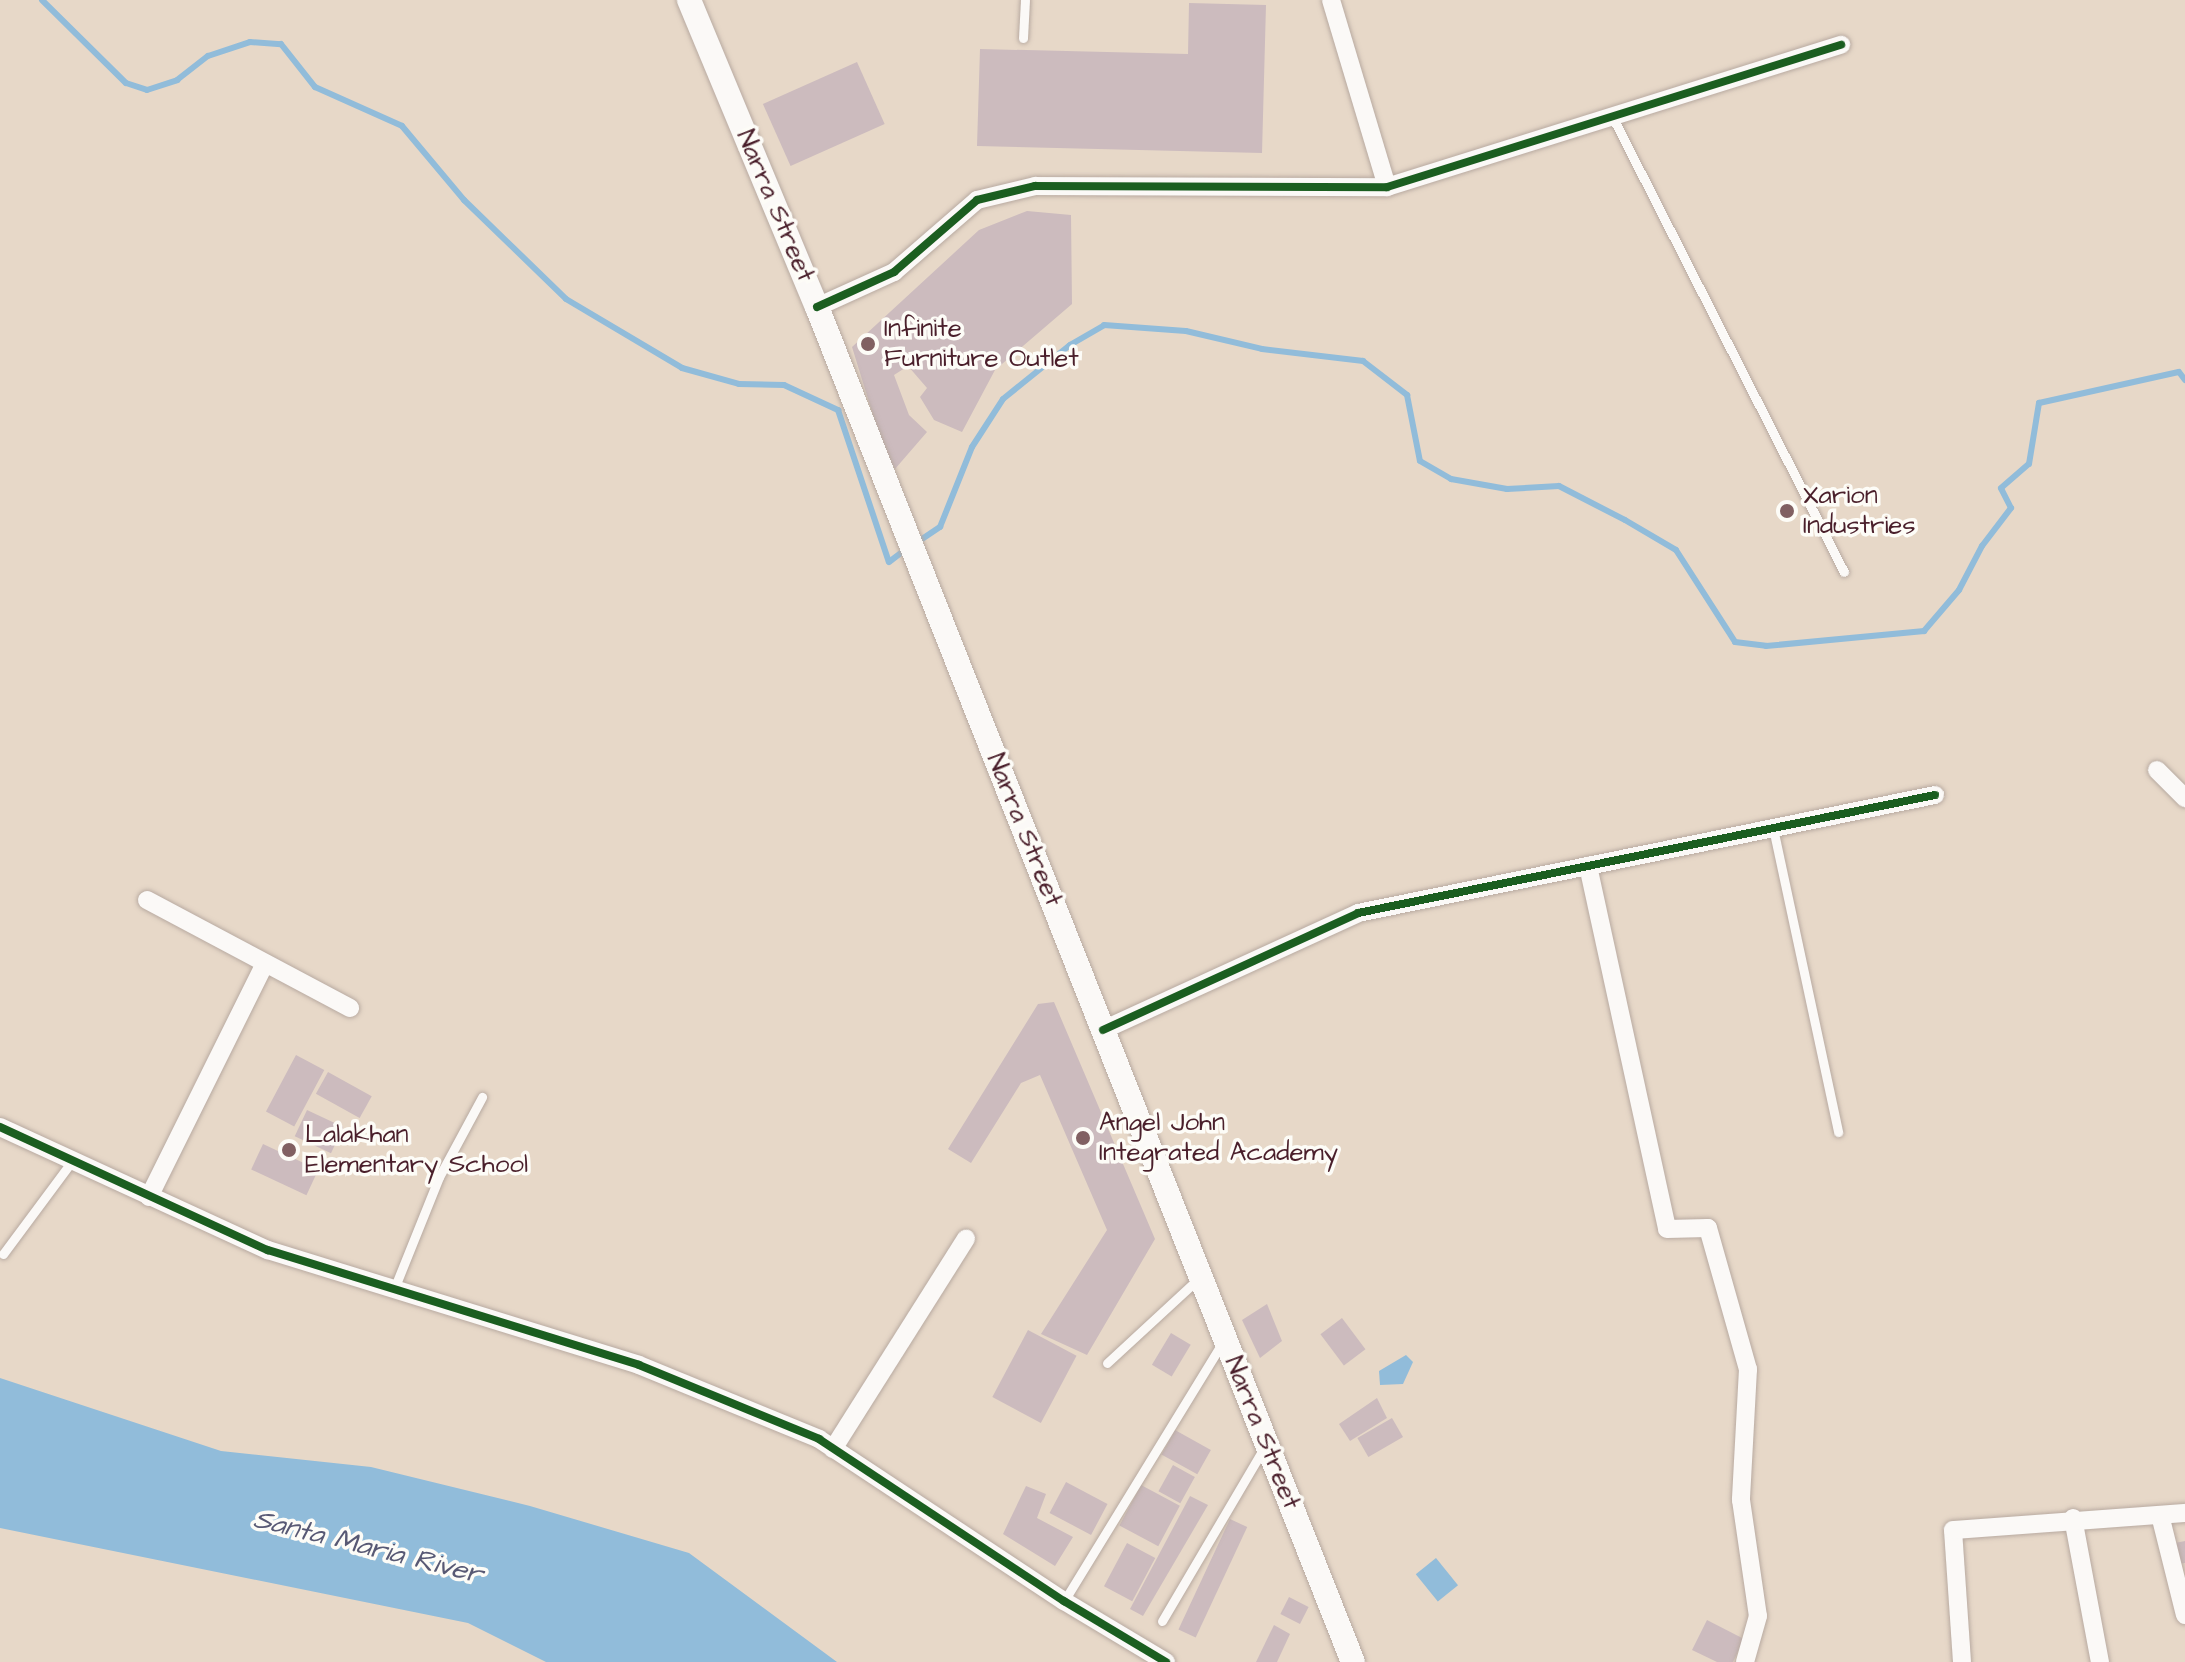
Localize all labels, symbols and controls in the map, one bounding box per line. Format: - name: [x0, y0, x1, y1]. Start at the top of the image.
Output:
- street label: Narra Street: [729, 125, 821, 287]
- place label: Infinite Furniture Outlet: [884, 313, 1079, 374]
- marker: Infinite Furniture Outlet: [859, 335, 877, 353]
- place label: Xarion Industries: [1803, 480, 1915, 542]
- marker: Xarion Industries: [1778, 502, 1796, 520]
- street label: Narra Street: [979, 749, 1069, 911]
- place label: Angel John Integrated Academy: [1099, 1107, 1338, 1168]
- place label: Lalakhan Elementary School: [305, 1119, 528, 1180]
- marker: Angel John Integrated Academy: [1074, 1129, 1092, 1147]
- marker: Lalakhan Elementary School: [280, 1141, 298, 1159]
- street label: Narra Street: [1217, 1352, 1307, 1514]
- water label: Santa Maria River: [250, 1502, 486, 1592]

